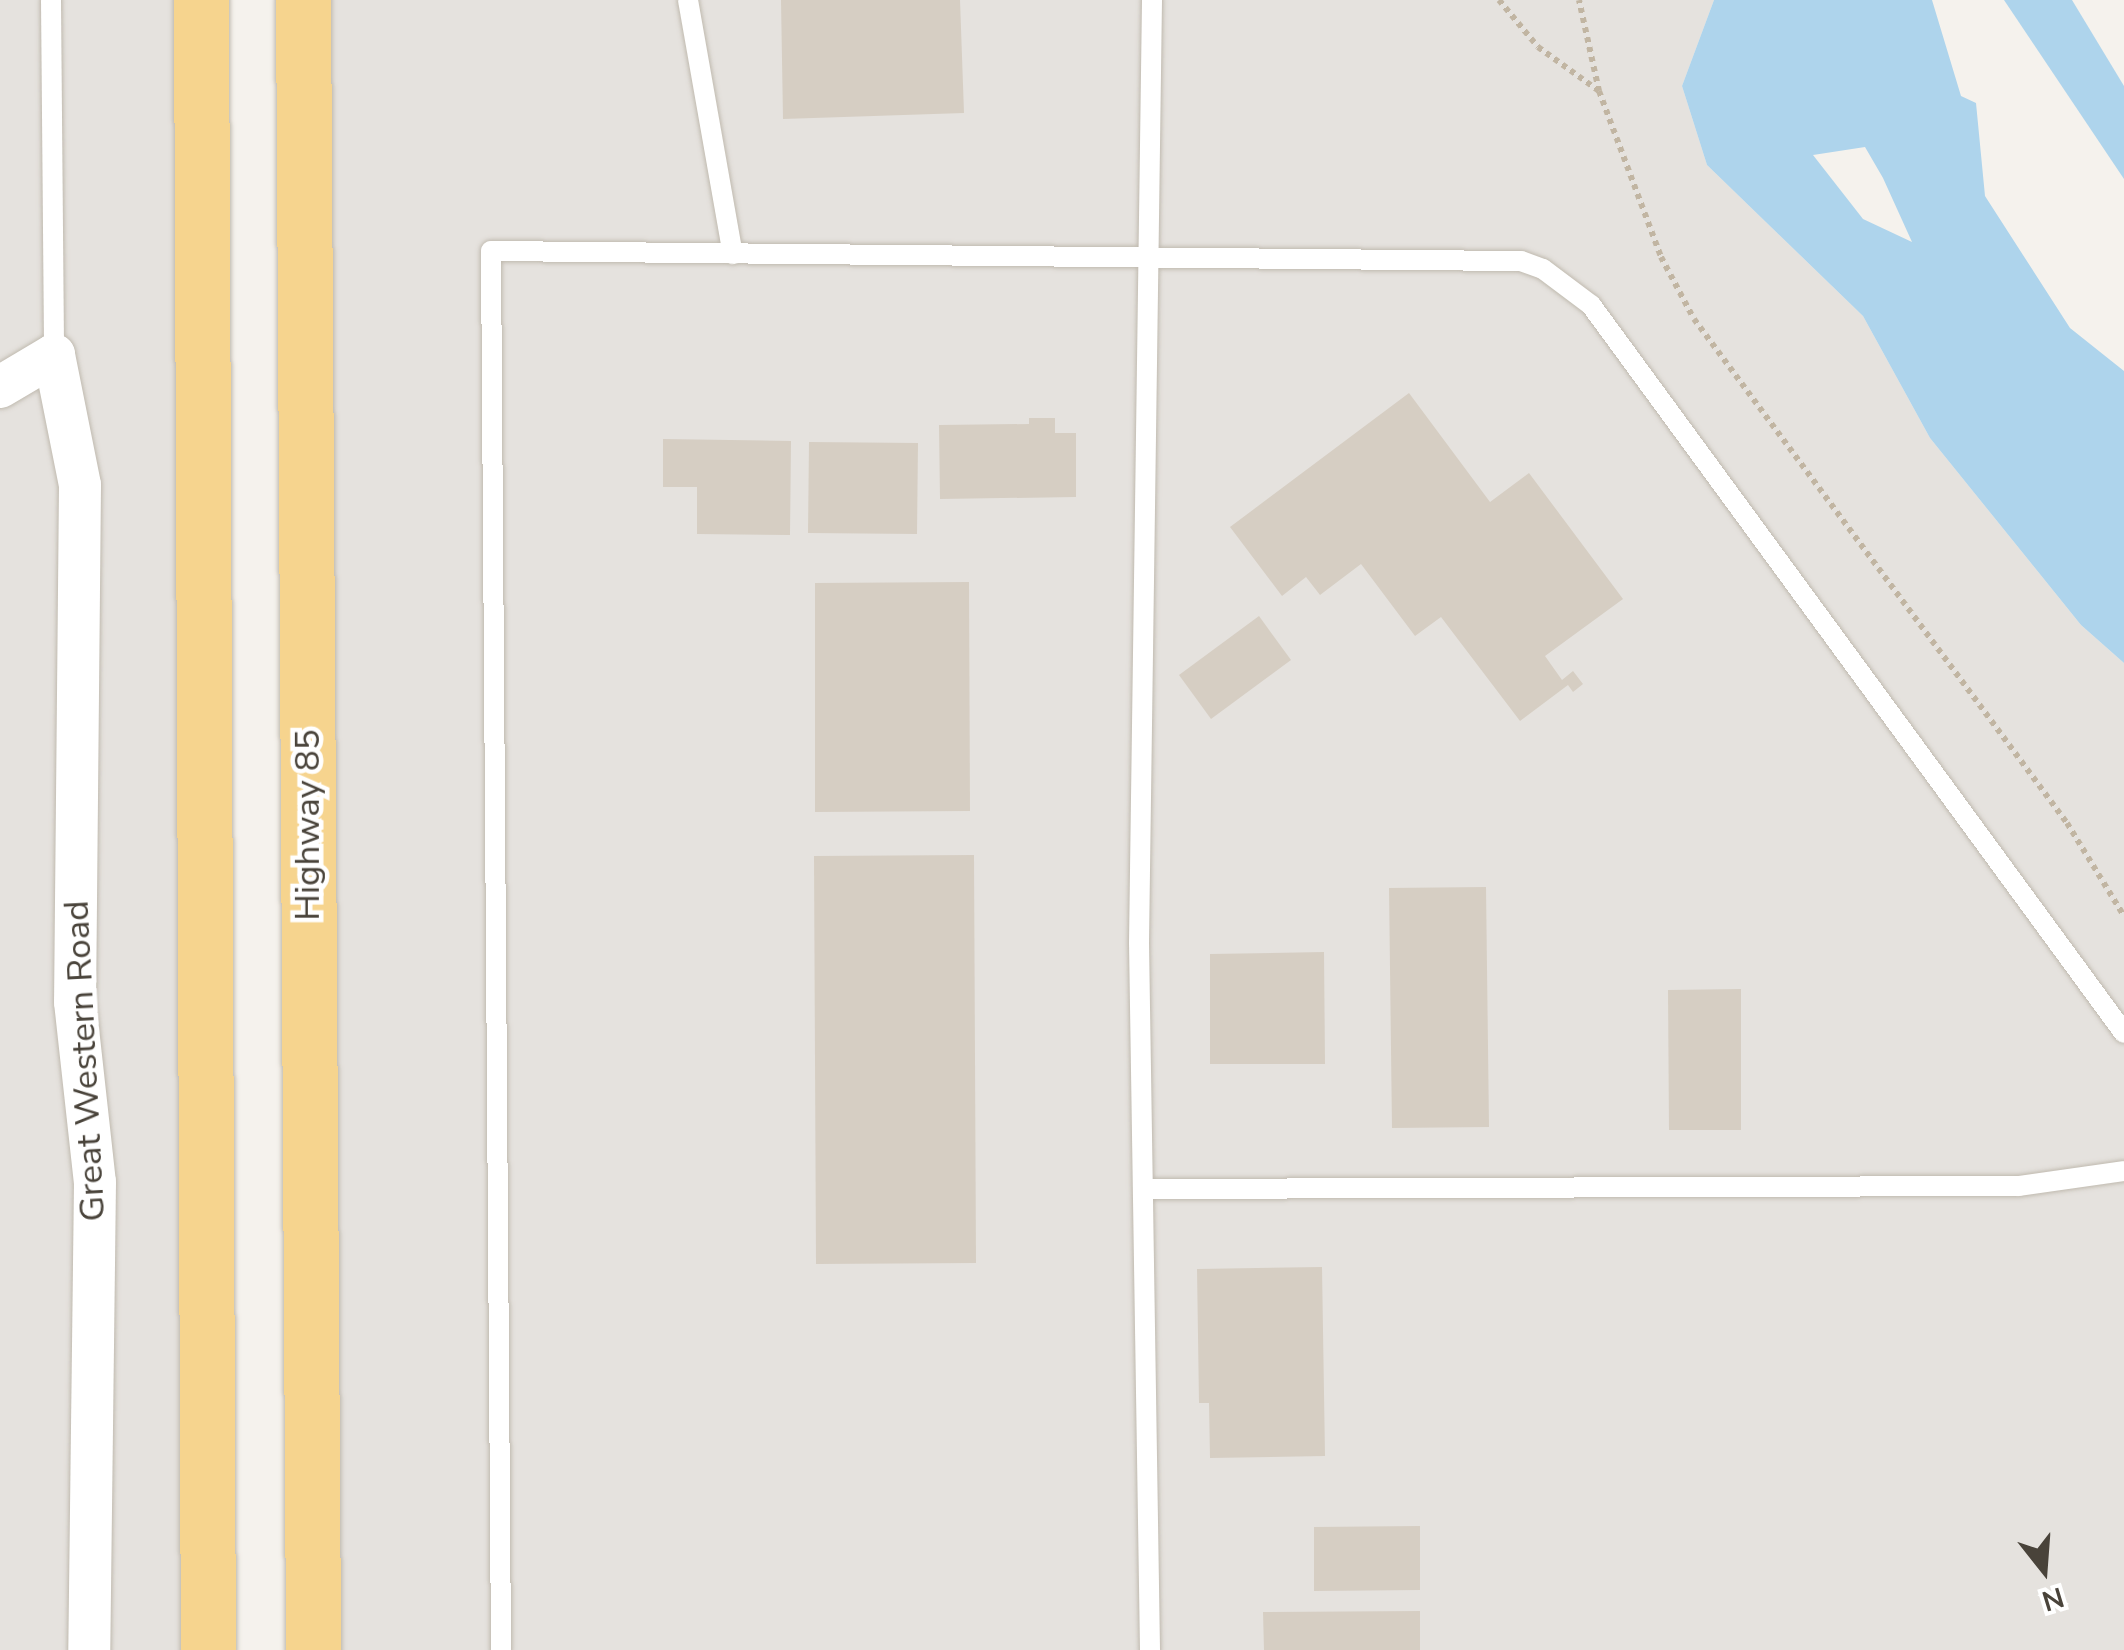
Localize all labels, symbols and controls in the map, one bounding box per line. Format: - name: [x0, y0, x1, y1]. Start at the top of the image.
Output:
- street label: Highway 85: [287, 729, 329, 921]
- street label: Great Western Road: [56, 899, 114, 1223]
- north arrow: [1994, 1520, 2094, 1620]
- text: N: [2037, 1577, 2068, 1620]

